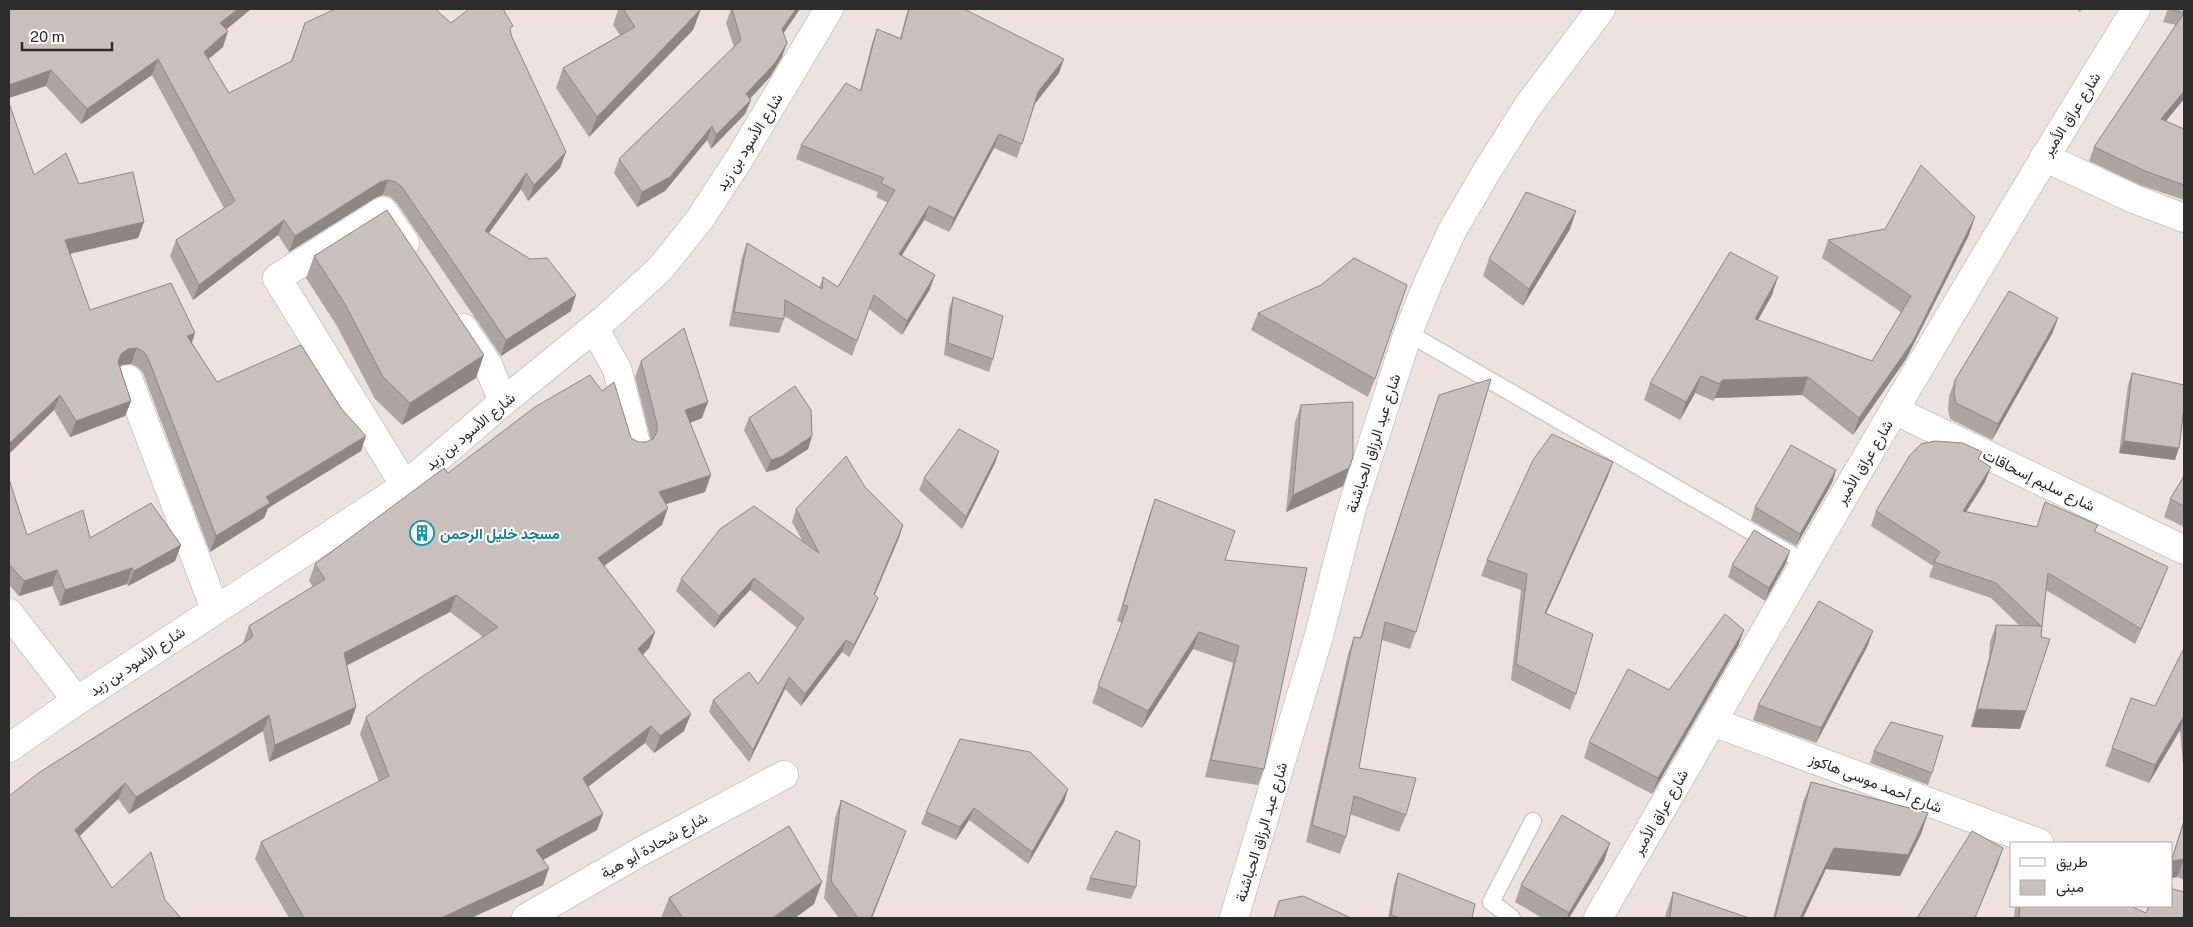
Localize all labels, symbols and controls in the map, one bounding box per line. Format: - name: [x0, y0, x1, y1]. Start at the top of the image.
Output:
- scale bar: [22, 20, 112, 52]
- text: 20 m: [30, 28, 65, 45]
- street label: شارع عراق الأمير: [2038, 69, 2106, 162]
- street label: شارع الأسود بن زيد: [712, 90, 788, 196]
- street label: شارع عبد الرزاق الحباشنة: [1342, 371, 1406, 516]
- street label: شارع الأسود بن زيد: [422, 388, 520, 476]
- street label: شارع عراق الأمير: [1832, 416, 1899, 510]
- street label: شارع سليم إسحاقات: [1979, 446, 2098, 517]
- building icon: مسجد خليل الرحمن: [409, 520, 435, 546]
- place label: مسجد خليل الرحمن: [440, 525, 560, 543]
- street label: شارع الأسود بن زيد: [86, 623, 190, 702]
- street label: شارع أحمد موسى هاكوز: [1805, 750, 1945, 819]
- street label: شارع عبد الرزاق الحباشنة: [1232, 760, 1293, 905]
- street label: شارع عراق الأمير: [1628, 766, 1694, 860]
- street label: شارع شحادة أبو هية: [598, 809, 712, 884]
- legend: [2010, 842, 2173, 907]
- text: طريق: [2056, 853, 2088, 872]
- text: مبنى: [2056, 878, 2084, 897]

